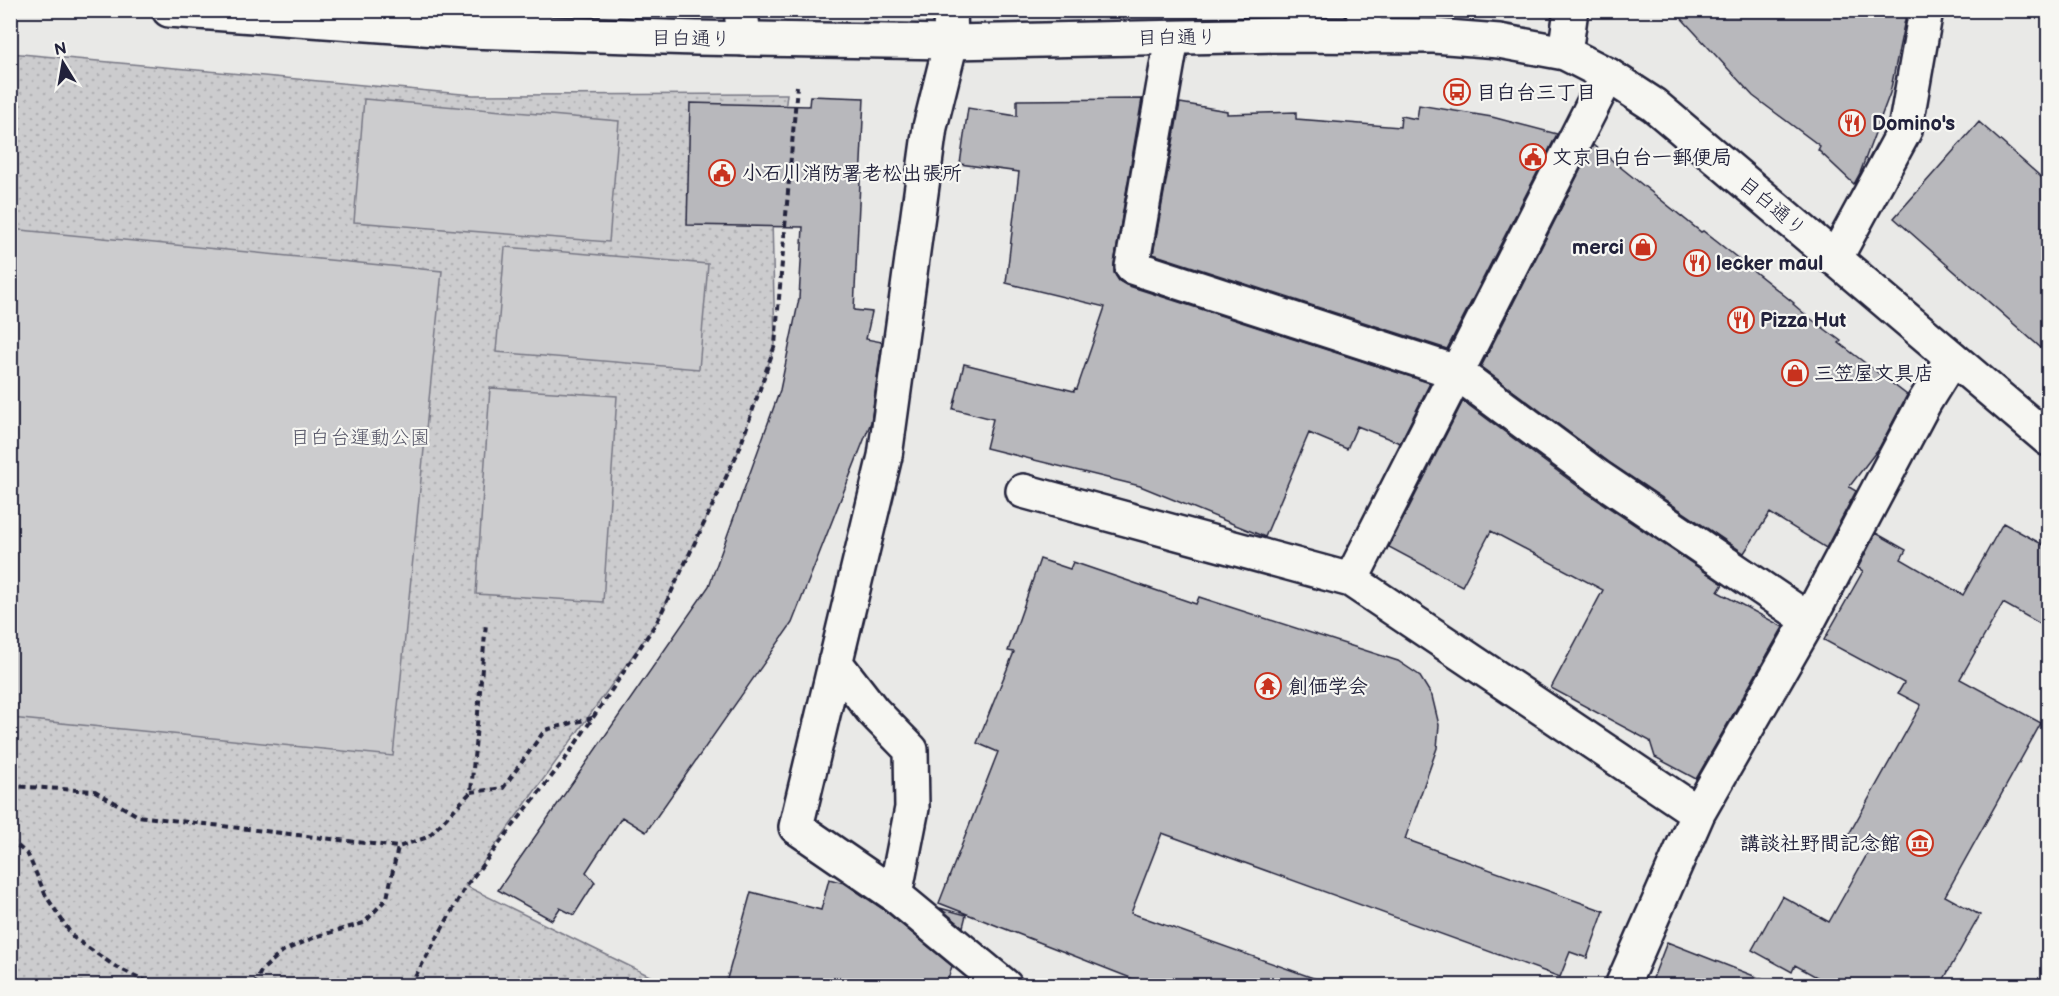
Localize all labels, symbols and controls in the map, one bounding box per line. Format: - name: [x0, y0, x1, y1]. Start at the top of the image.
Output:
- street label: 目白通り: [1137, 25, 1217, 51]
- street label: 目白通り: [651, 26, 731, 52]
- north arrow: [33, 33, 93, 93]
- text: N: [53, 39, 68, 60]
- bus stop icon: 目白台三丁目: [1442, 77, 1472, 107]
- place label: 目白台三丁目: [1476, 81, 1596, 105]
- restaurant icon: Domino's: [1837, 108, 1867, 138]
- place label: Domino's: [1872, 112, 1955, 136]
- public building icon: 文京目白台一郵便局: [1518, 142, 1548, 172]
- place label: 文京目白台一郵便局: [1552, 146, 1732, 170]
- public building icon: 小石川消防署老松出張所: [707, 158, 737, 188]
- place label: 小石川消防署老松出張所: [742, 162, 962, 186]
- street label: 目白通り: [1734, 172, 1811, 242]
- shop icon: merci: [1628, 232, 1658, 262]
- place label: merci: [1572, 236, 1624, 260]
- restaurant icon: lecker maul: [1682, 248, 1712, 278]
- place label: lecker maul: [1716, 252, 1823, 276]
- restaurant icon: Pizza Hut: [1726, 305, 1756, 335]
- place label: Pizza Hut: [1760, 309, 1846, 333]
- shop icon: 三笠屋文具店: [1780, 358, 1810, 388]
- place label: 三笠屋文具店: [1814, 362, 1934, 386]
- park label: 目白台運動公園: [290, 426, 430, 450]
- temple icon: 創価学会: [1253, 671, 1283, 701]
- place label: 創価学会: [1288, 675, 1368, 699]
- museum icon: 講談社野間記念館: [1905, 828, 1935, 858]
- place label: 講談社野間記念館: [1740, 832, 1900, 856]

